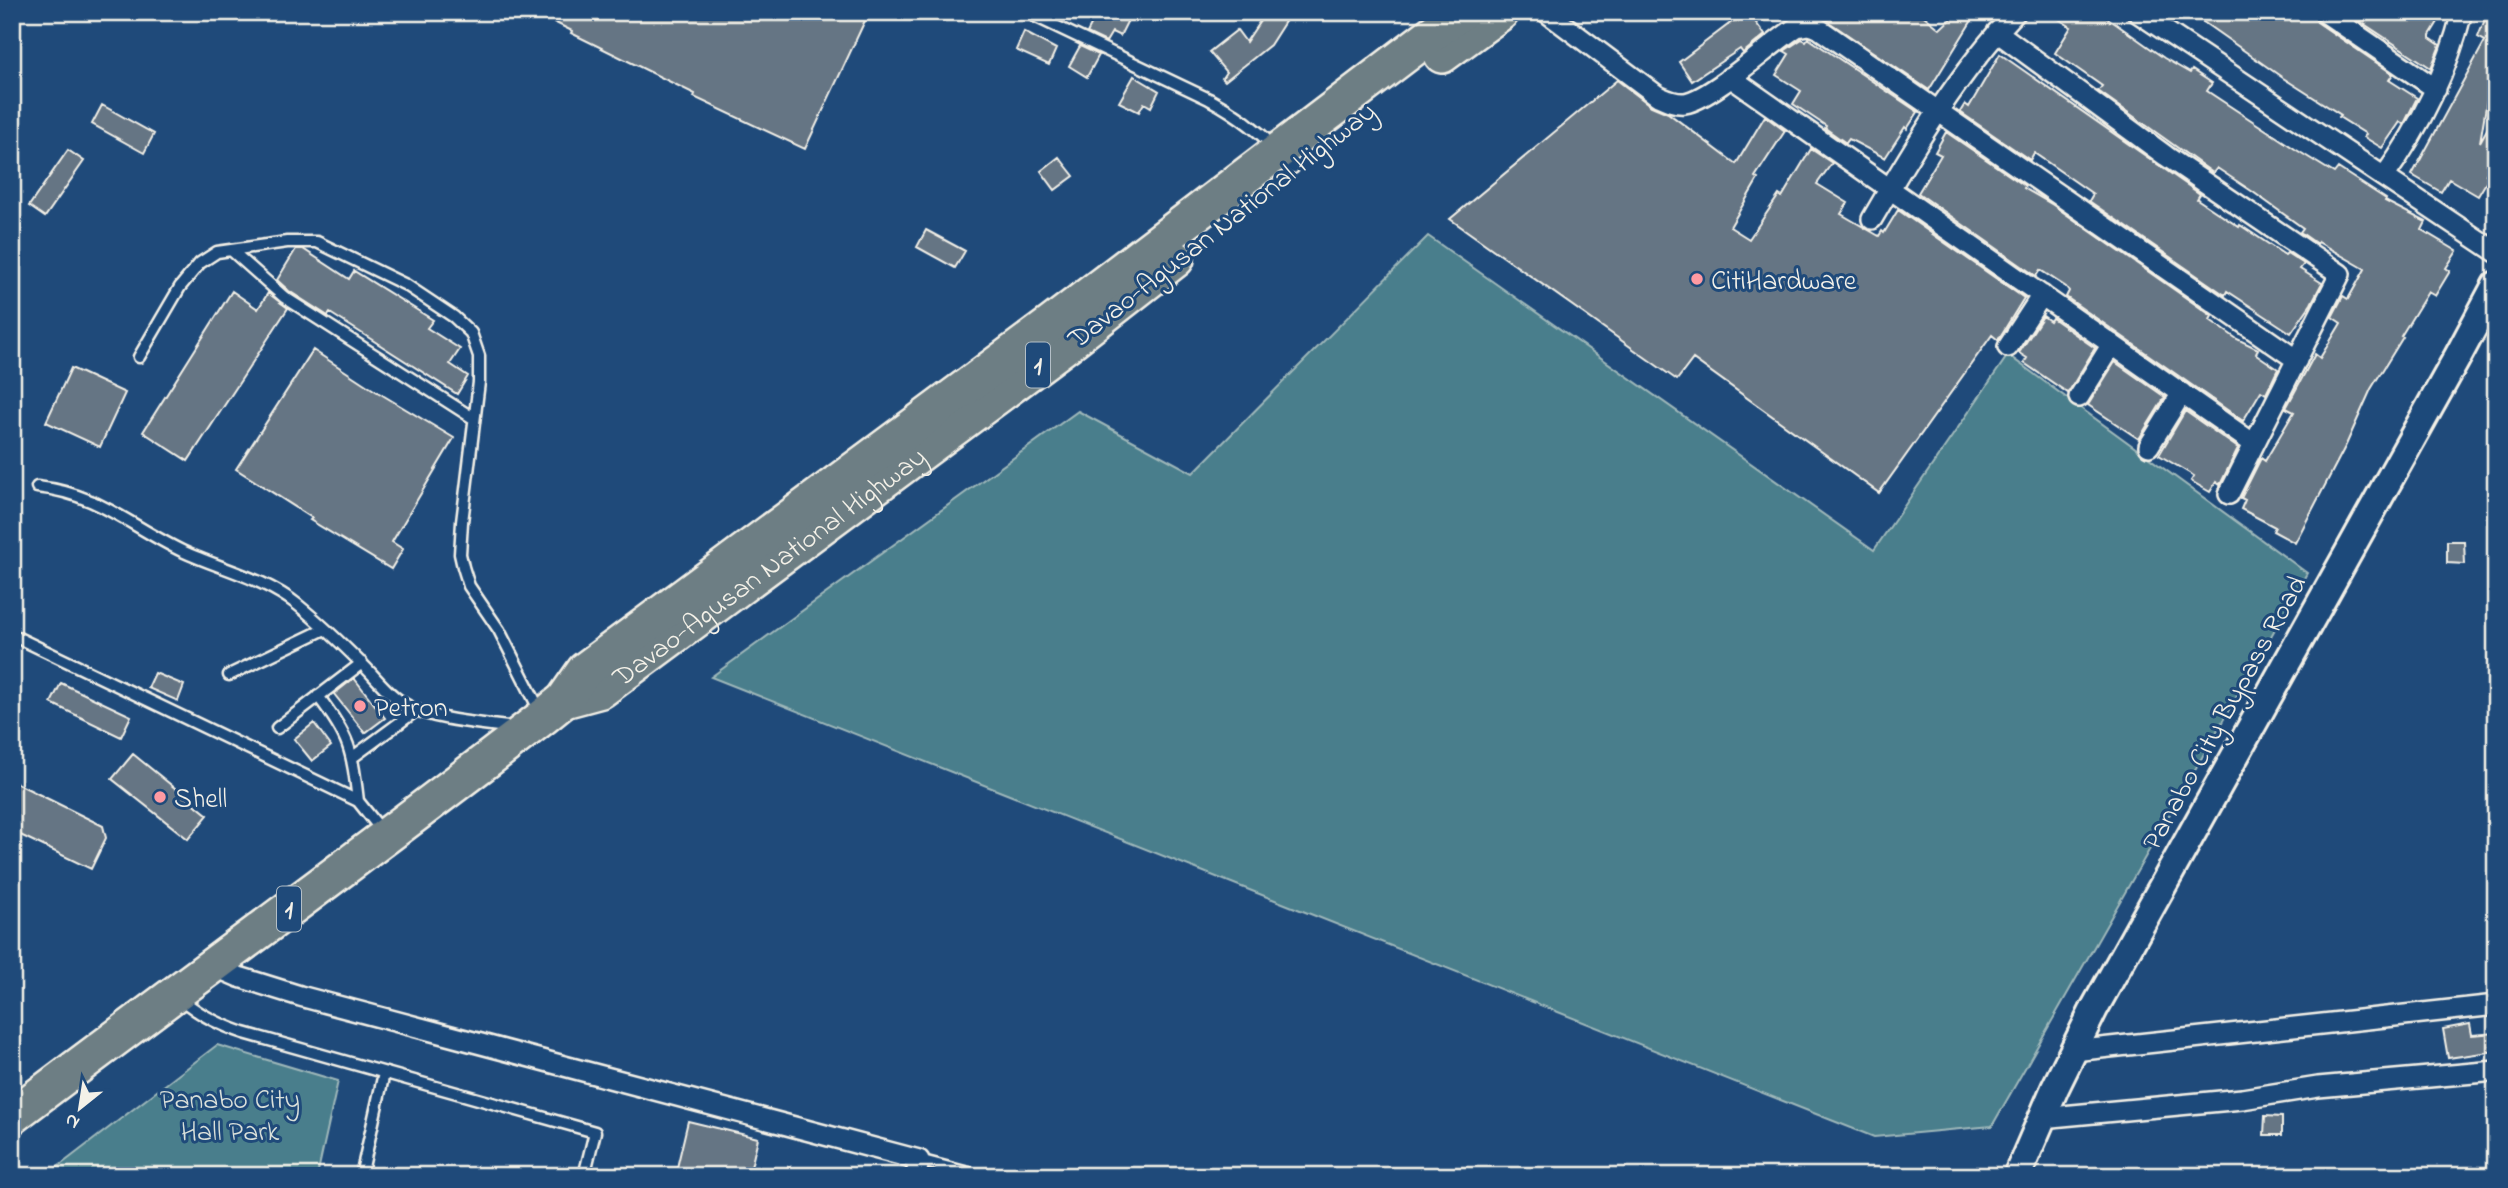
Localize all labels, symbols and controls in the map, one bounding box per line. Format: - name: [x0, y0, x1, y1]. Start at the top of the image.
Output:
- street label: Davao-Agusan National Highway: [1059, 93, 1386, 361]
- place label: CitiHardware: [1711, 262, 1857, 303]
- marker: CitiHardware: [1689, 271, 1705, 287]
- road number: 1: [1026, 342, 1050, 388]
- street label: Davao-Agusan National Highway: [604, 438, 936, 699]
- street label: Panabo City Bypass Road: [2133, 569, 2319, 859]
- place label: Petron: [374, 689, 448, 730]
- marker: Petron: [352, 698, 368, 714]
- place label: Shell: [174, 780, 227, 821]
- marker: Shell: [152, 789, 168, 805]
- road number: 1: [277, 887, 301, 932]
- north arrow: [46, 1072, 116, 1142]
- park label: Panabo City Hall Park: [160, 1081, 300, 1154]
- text: N: [60, 1106, 85, 1135]

